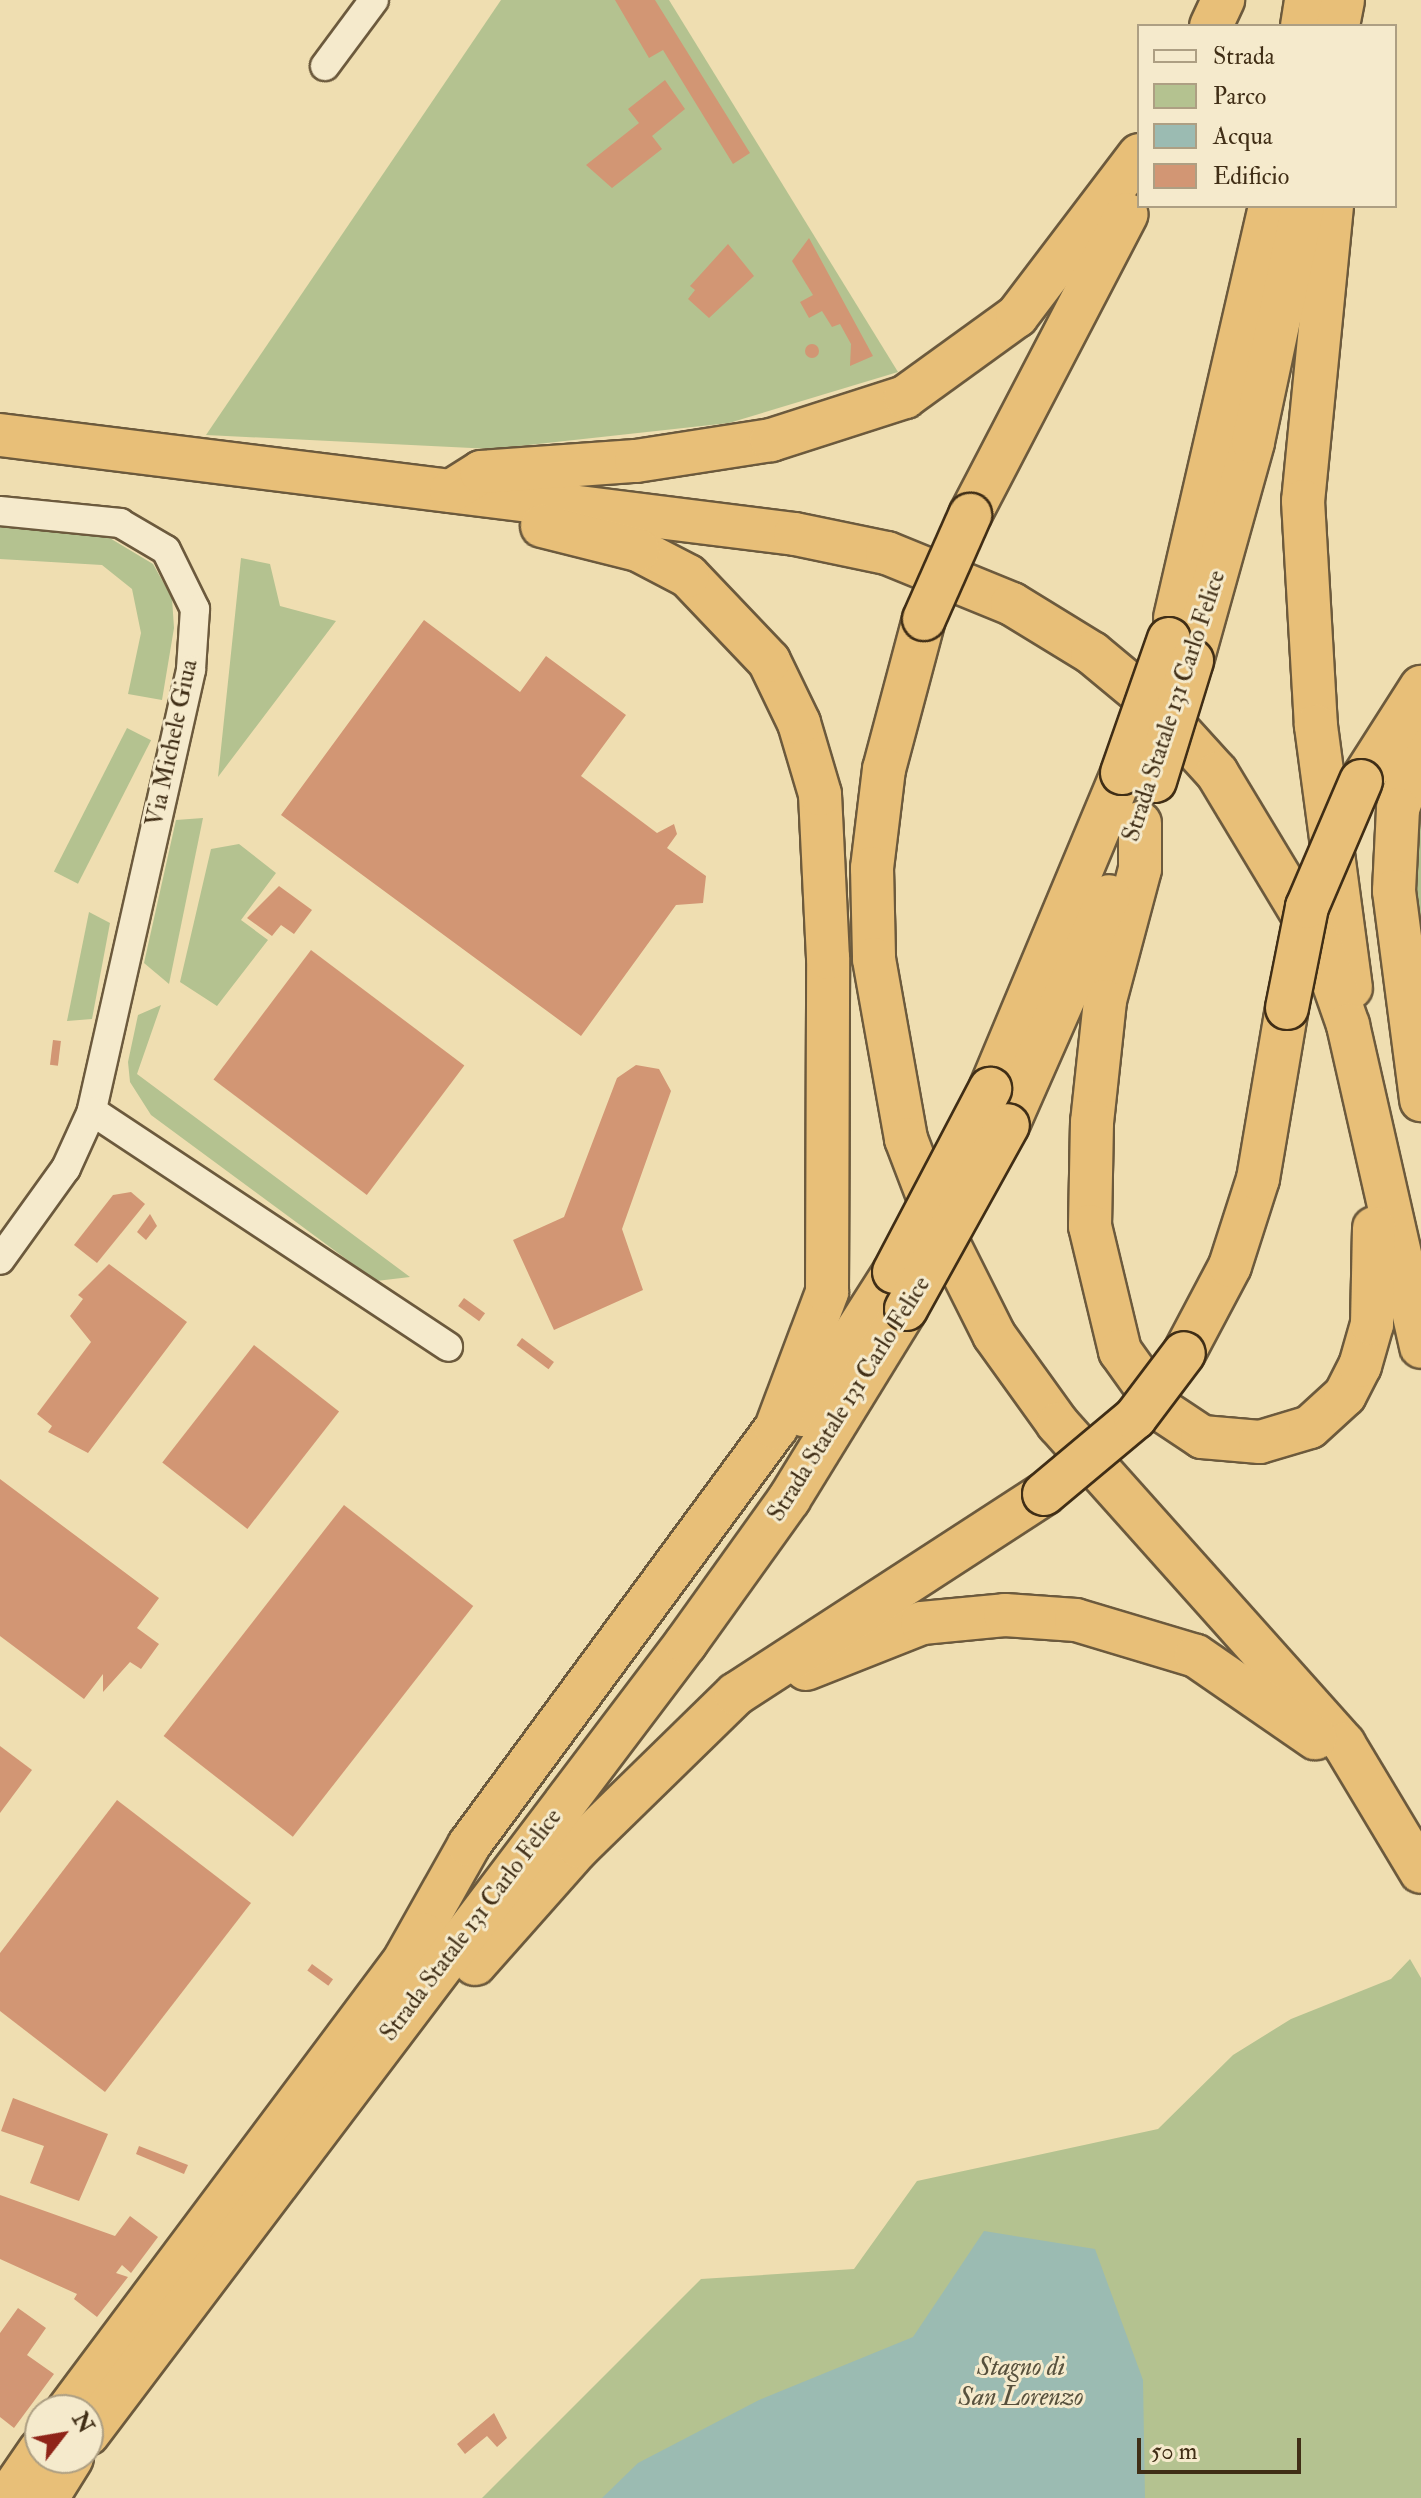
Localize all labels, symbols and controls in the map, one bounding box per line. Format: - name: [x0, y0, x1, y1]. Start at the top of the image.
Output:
- legend: [1137, 24, 1397, 208]
- text: Strada: [1213, 41, 1275, 72]
- text: Parco: [1213, 81, 1266, 112]
- text: Acqua: [1213, 121, 1273, 152]
- text: Edificio: [1213, 161, 1289, 192]
- street label: Strada Statale 131 Carlo Felice: [1117, 567, 1231, 845]
- street label: Via Michele Giua: [140, 657, 204, 829]
- street label: Strada Statale 131 Carlo Felice: [762, 1271, 936, 1527]
- street label: Strada Statale 131 Carlo Felice: [374, 1803, 568, 2047]
- water label: Stagno di San Lorenzo: [958, 2352, 1084, 2414]
- north arrow: [24, 2394, 104, 2474]
- text: N: [66, 2407, 100, 2438]
- scale bar: [1141, 2422, 1305, 2472]
- text: 50 m: [1151, 2436, 1197, 2467]

